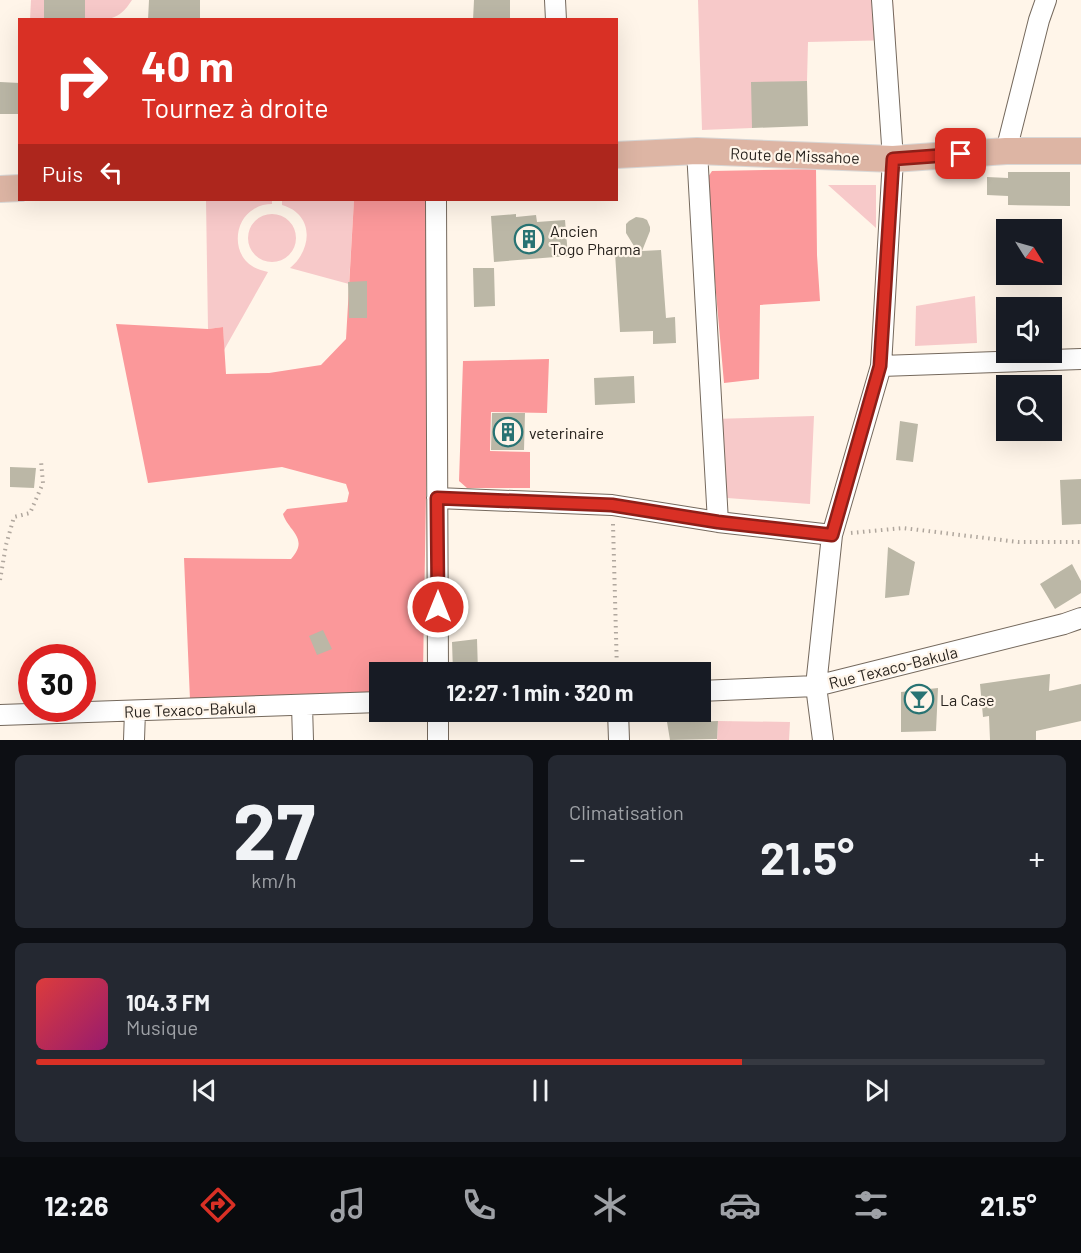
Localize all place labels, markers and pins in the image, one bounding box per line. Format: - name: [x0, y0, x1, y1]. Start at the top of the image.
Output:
- pin: [935, 128, 986, 179]
- place label: Ancien Togo Pharma: [550, 221, 641, 258]
- building icon: Ancien Togo Pharma: [513, 223, 545, 255]
- building icon: veterinaire: [492, 416, 524, 448]
- place label: veterinaire: [529, 423, 604, 442]
- bar icon: La Case: [903, 683, 935, 715]
- place label: La Case: [940, 690, 994, 709]

